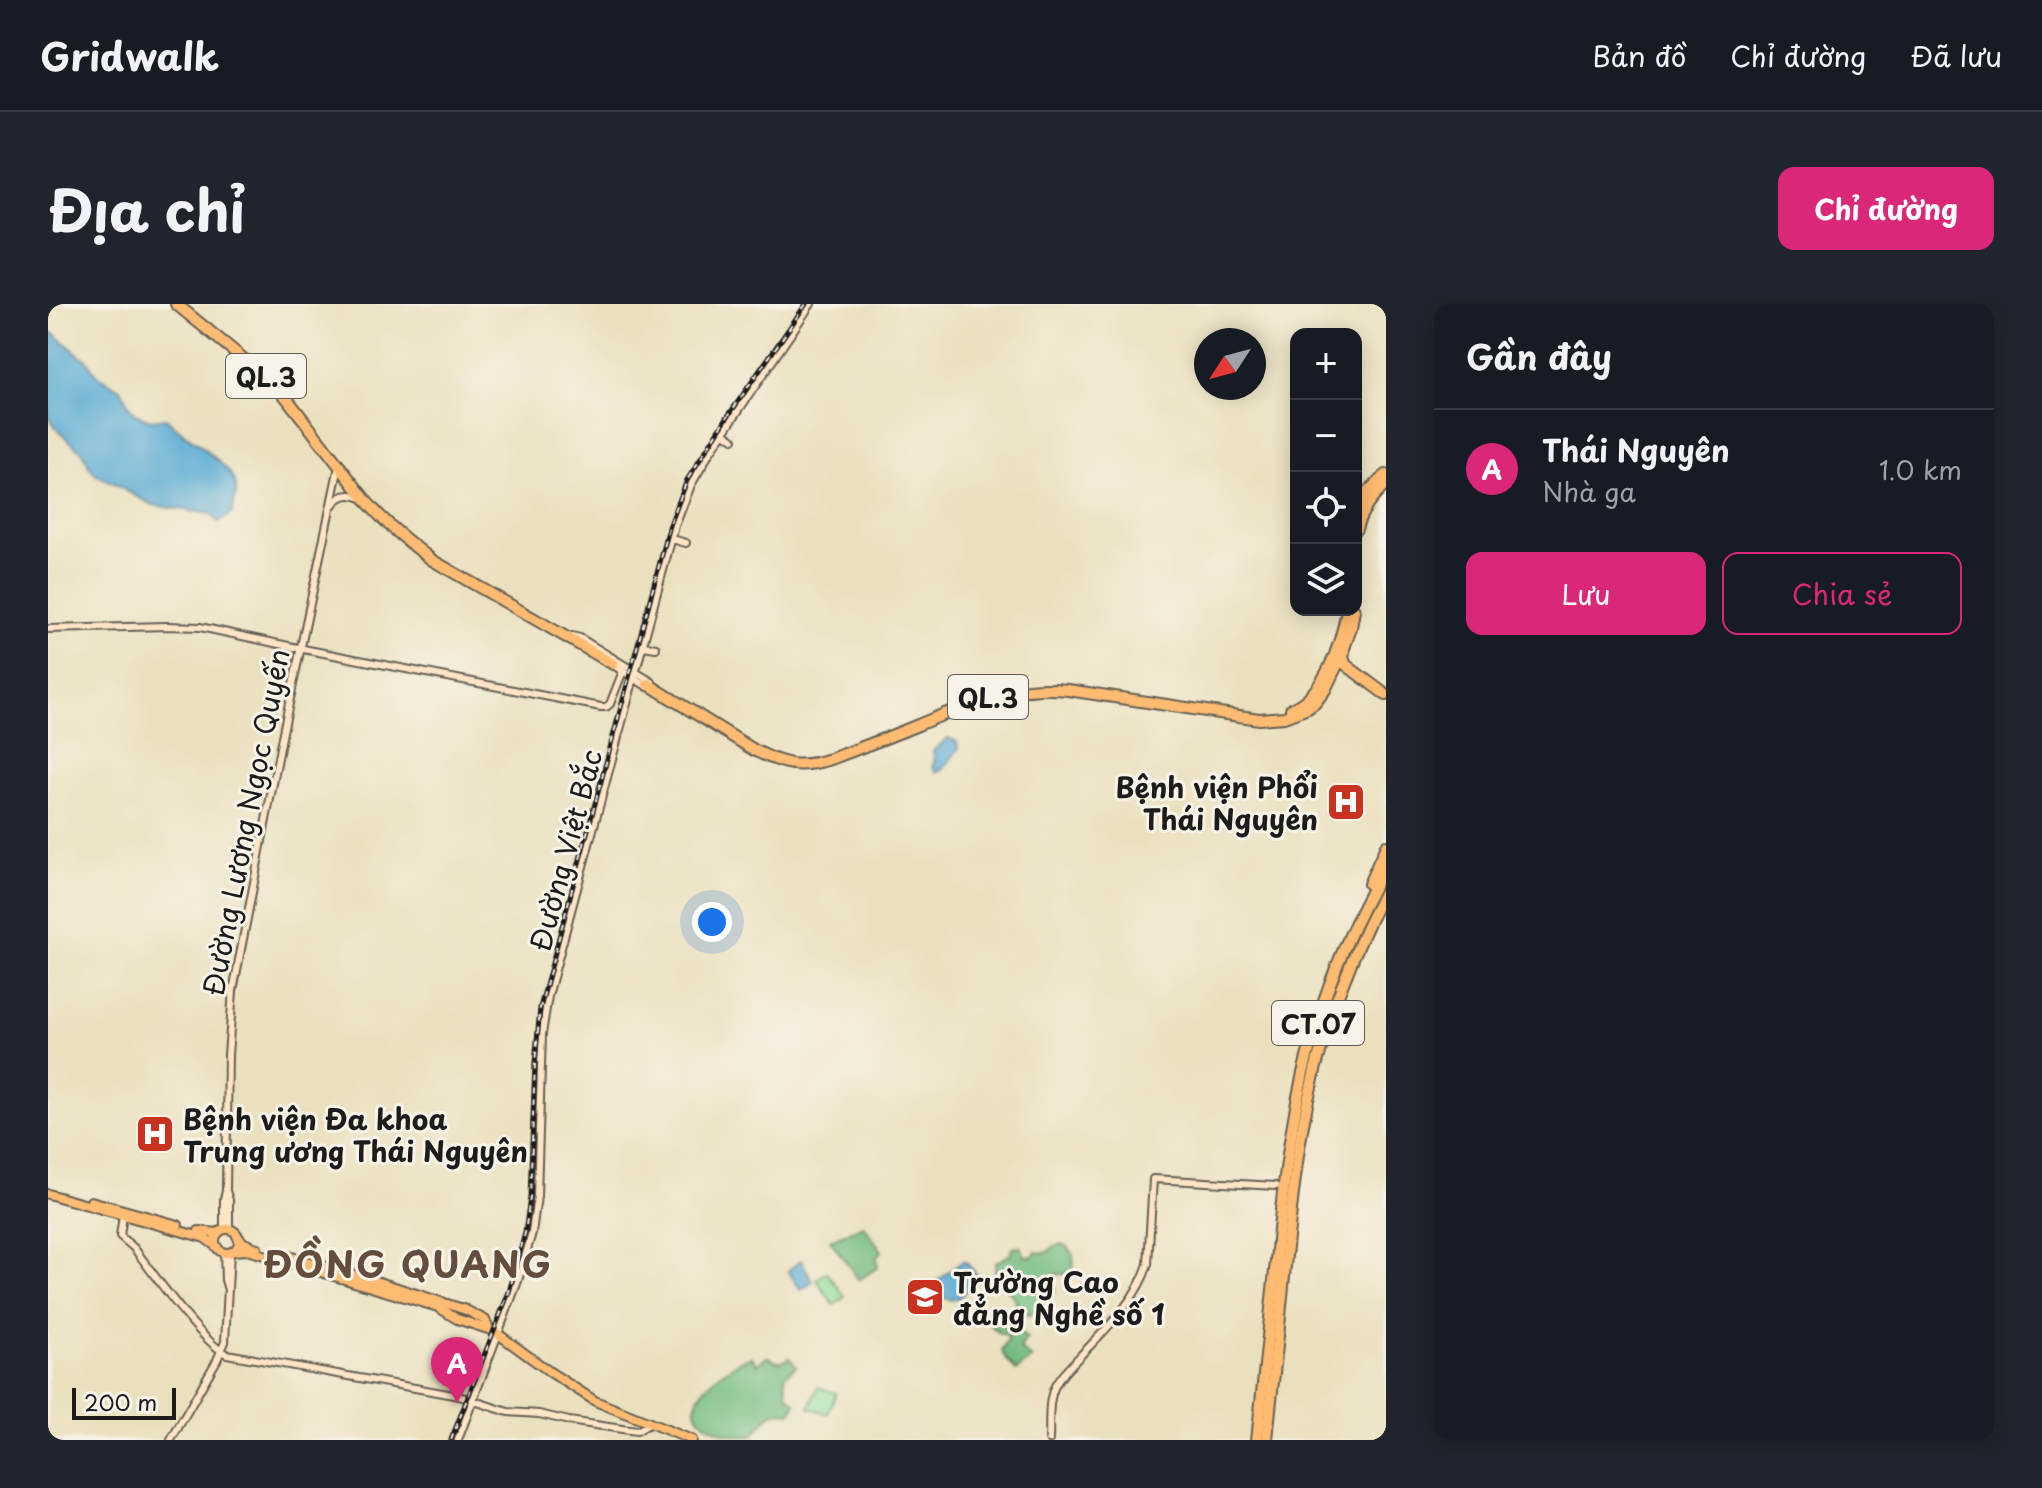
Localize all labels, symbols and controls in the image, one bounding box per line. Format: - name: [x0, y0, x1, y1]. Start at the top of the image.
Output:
- text: Gridwalk: [40, 27, 219, 84]
- text: Bản đồ: [1592, 34, 1686, 77]
- text: Chỉ đường: [1730, 34, 1866, 77]
- text: Đã lưu: [1910, 34, 2002, 77]
- text: Địa chỉ: [48, 166, 245, 251]
- button: Chỉ đường: [1778, 167, 1994, 250]
- north arrow: [1194, 328, 1266, 400]
- map controls: [1290, 328, 1362, 616]
- button: +: [1290, 328, 1362, 400]
- text: Gần đây: [1466, 330, 1612, 382]
- road number: QL.3: [226, 354, 306, 398]
- button: −: [1290, 400, 1362, 472]
- text: Thái Nguyên: [1542, 427, 1730, 472]
- text: A: [1482, 450, 1502, 489]
- text: 1.0 km: [1879, 450, 1962, 489]
- button: locate: [1290, 472, 1362, 544]
- text: Nhà ga: [1542, 472, 1636, 511]
- button: layers: [1290, 544, 1362, 616]
- button: Lưu: [1466, 552, 1706, 635]
- button: Chia sẻ: [1722, 552, 1962, 635]
- street label: Đường Lương Ngọc Quyến: [190, 645, 300, 999]
- road number: QL.3: [948, 675, 1028, 719]
- street label: Đường Việt Bắc: [517, 744, 613, 956]
- place label: Bệnh viện Phổi Thái Nguyên: [1115, 765, 1318, 840]
- hospital icon: Bệnh viện Phổi Thái Nguyên: [1325, 781, 1367, 823]
- your location: [692, 902, 732, 942]
- road number: CT.07: [1272, 1001, 1364, 1045]
- place label: Bệnh viện Đa khoa Trung ương Thái Nguyên: [183, 1097, 528, 1172]
- hospital icon: Bệnh viện Đa khoa Trung ương Thái Nguyên: [134, 1113, 176, 1155]
- district label: ĐỒNG QUANG: [263, 1235, 553, 1290]
- place label: Trường Cao đẳng Nghề số 1: [953, 1260, 1165, 1335]
- school or university icon: Trường Cao đẳng Nghề số 1: [904, 1276, 946, 1318]
- pin: A: [431, 1337, 483, 1403]
- scale bar: [72, 1384, 176, 1420]
- text: 200 m: [84, 1385, 157, 1418]

